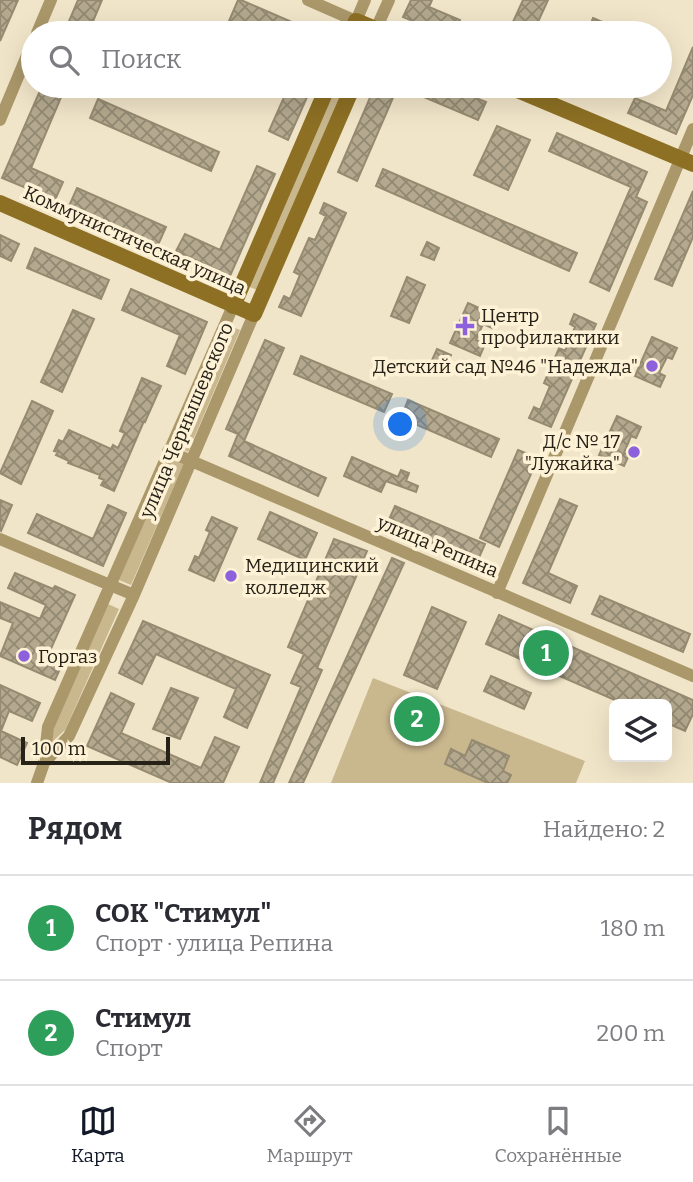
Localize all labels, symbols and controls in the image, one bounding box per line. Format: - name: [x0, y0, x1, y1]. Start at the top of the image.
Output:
- search box: [21, 21, 672, 98]
- icon: search: [45, 41, 83, 79]
- text: Поиск: [101, 44, 181, 75]
- street label: Коммунистическая улица: [20, 181, 250, 300]
- place label: Центр профилактики: [481, 304, 620, 349]
- marker: Центр профилактики: [455, 316, 475, 336]
- street label: улица Чернышевского: [134, 319, 238, 522]
- place label: Детский сад №46 "Надежда": [373, 355, 638, 378]
- marker: Детский сад №46 "Надежда": [644, 358, 660, 374]
- your location: [383, 407, 417, 441]
- place label: Д/с № 17 "Лужайка": [525, 430, 620, 475]
- marker: Д/с № 17 "Лужайка": [626, 444, 642, 460]
- street label: улица Репина: [373, 510, 502, 583]
- place label: Медицинский колледж: [245, 554, 379, 599]
- marker: Медицинский колледж: [223, 568, 239, 584]
- pin: 1: [523, 627, 569, 679]
- place label: Горгаз: [38, 645, 97, 668]
- marker: Горгаз: [16, 648, 32, 664]
- pin: 2: [394, 693, 440, 745]
- map controls: [609, 699, 672, 762]
- button: layers: [609, 699, 672, 762]
- scale bar: [21, 734, 170, 766]
- text: 100 m: [32, 737, 86, 760]
- text: Рядом: [28, 811, 122, 847]
- text: Найдено: 2: [543, 815, 665, 843]
- text: СОК "Стимул": [95, 898, 271, 929]
- text: 1: [46, 914, 56, 942]
- text: 180 m: [601, 914, 665, 942]
- text: Спорт · улица Репина: [95, 929, 333, 957]
- text: Стимул: [95, 1003, 191, 1034]
- text: 2: [45, 1019, 57, 1047]
- text: 200 m: [596, 1019, 665, 1047]
- text: Спорт: [95, 1034, 163, 1062]
- tab: Карта: [71, 1102, 125, 1167]
- tab: Маршрут: [266, 1102, 353, 1167]
- tab: Сохранённые: [494, 1102, 622, 1167]

